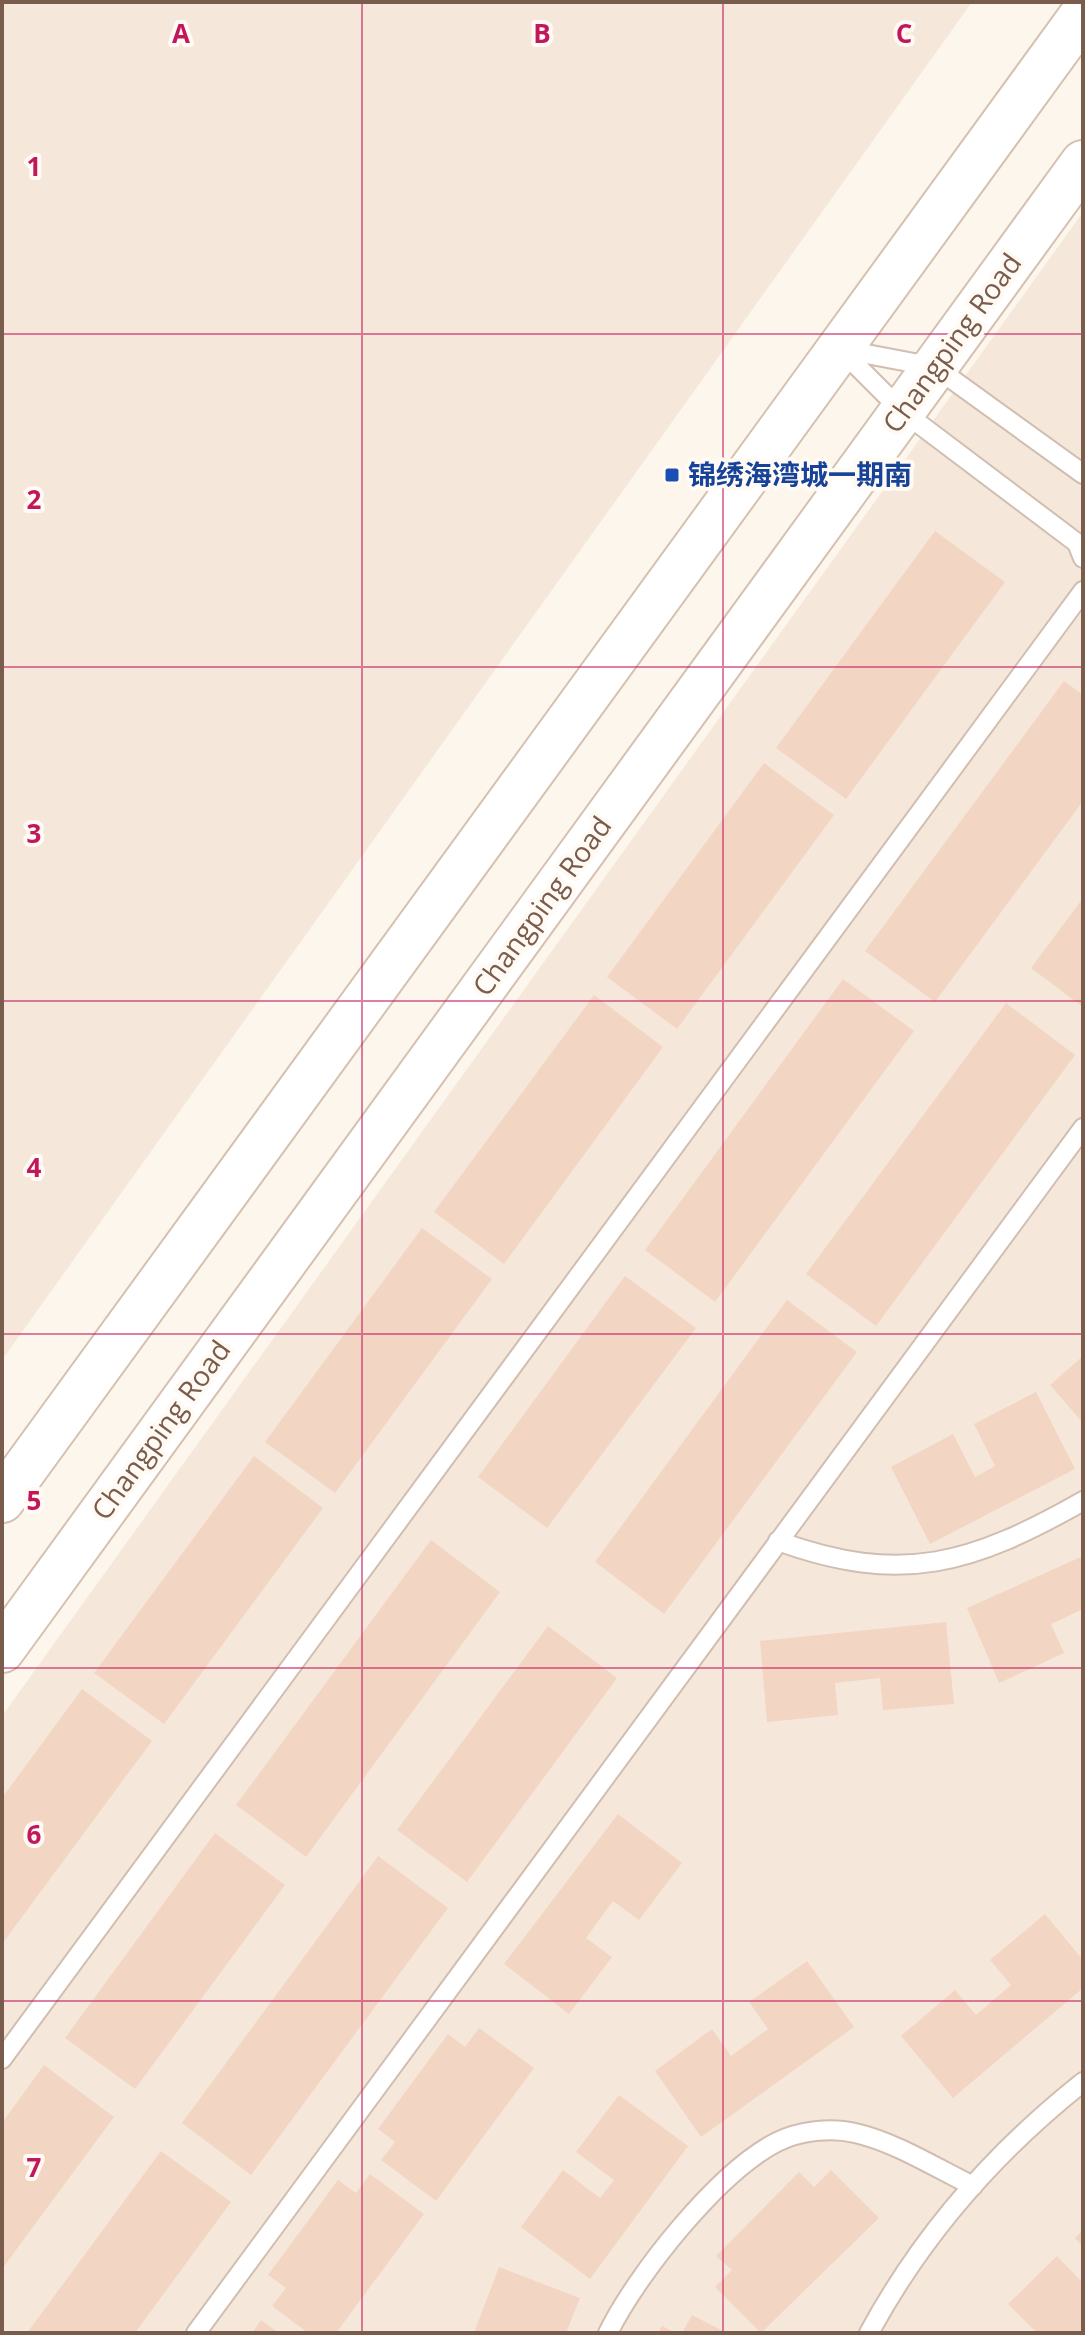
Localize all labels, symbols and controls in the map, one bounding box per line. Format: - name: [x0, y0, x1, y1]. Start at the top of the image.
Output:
- text: A: [172, 15, 190, 51]
- text: B: [533, 15, 551, 51]
- text: C: [896, 15, 912, 51]
- text: 1: [27, 148, 41, 184]
- street label: Changping Road: [873, 245, 1029, 440]
- place label: 锦绣海湾城一期南: [688, 455, 912, 493]
- marker: 锦绣海湾城一期南: [663, 466, 681, 484]
- text: 2: [27, 481, 42, 517]
- street label: Changping Road: [463, 808, 619, 1003]
- text: 3: [27, 815, 41, 851]
- text: 4: [27, 1149, 42, 1185]
- street label: Changping Road: [82, 1332, 238, 1527]
- text: 5: [27, 1482, 41, 1518]
- text: 6: [27, 1816, 42, 1852]
- text: 7: [27, 2149, 42, 2185]

